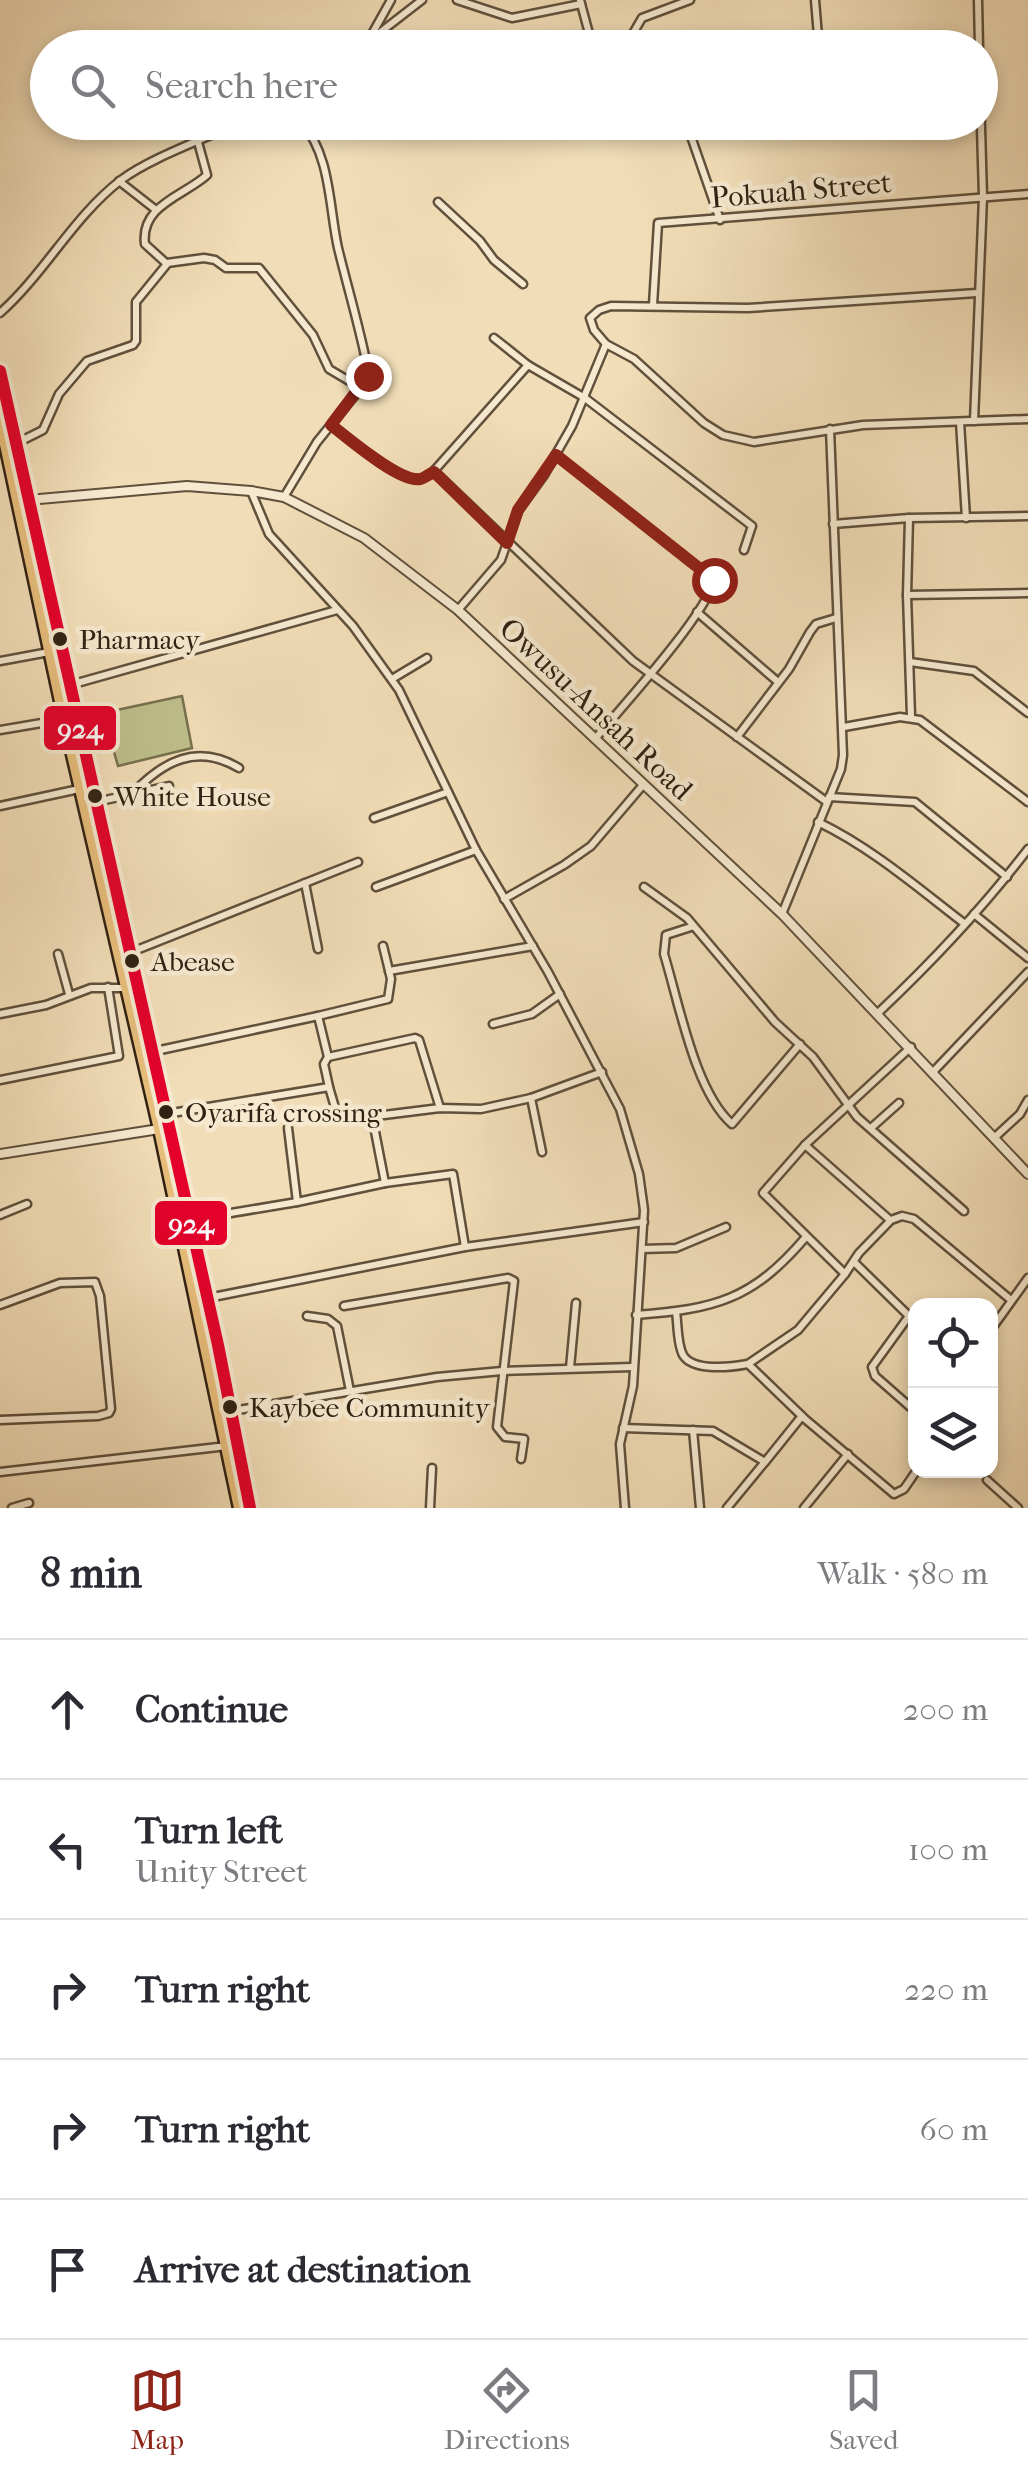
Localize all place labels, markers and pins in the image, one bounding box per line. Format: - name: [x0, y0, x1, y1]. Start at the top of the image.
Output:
- place label: Pharmacy: [79, 623, 201, 656]
- marker: Pharmacy: [50, 629, 70, 649]
- place label: White House: [113, 780, 271, 813]
- marker: White House: [85, 786, 105, 806]
- place label: Abease: [150, 945, 235, 978]
- marker: Abease: [122, 951, 142, 971]
- place label: Oyarifa crossing: [185, 1096, 383, 1129]
- marker: Oyarifa crossing: [156, 1102, 176, 1122]
- place label: Kaybee Community: [249, 1391, 491, 1424]
- marker: Kaybee Community: [220, 1397, 240, 1417]

